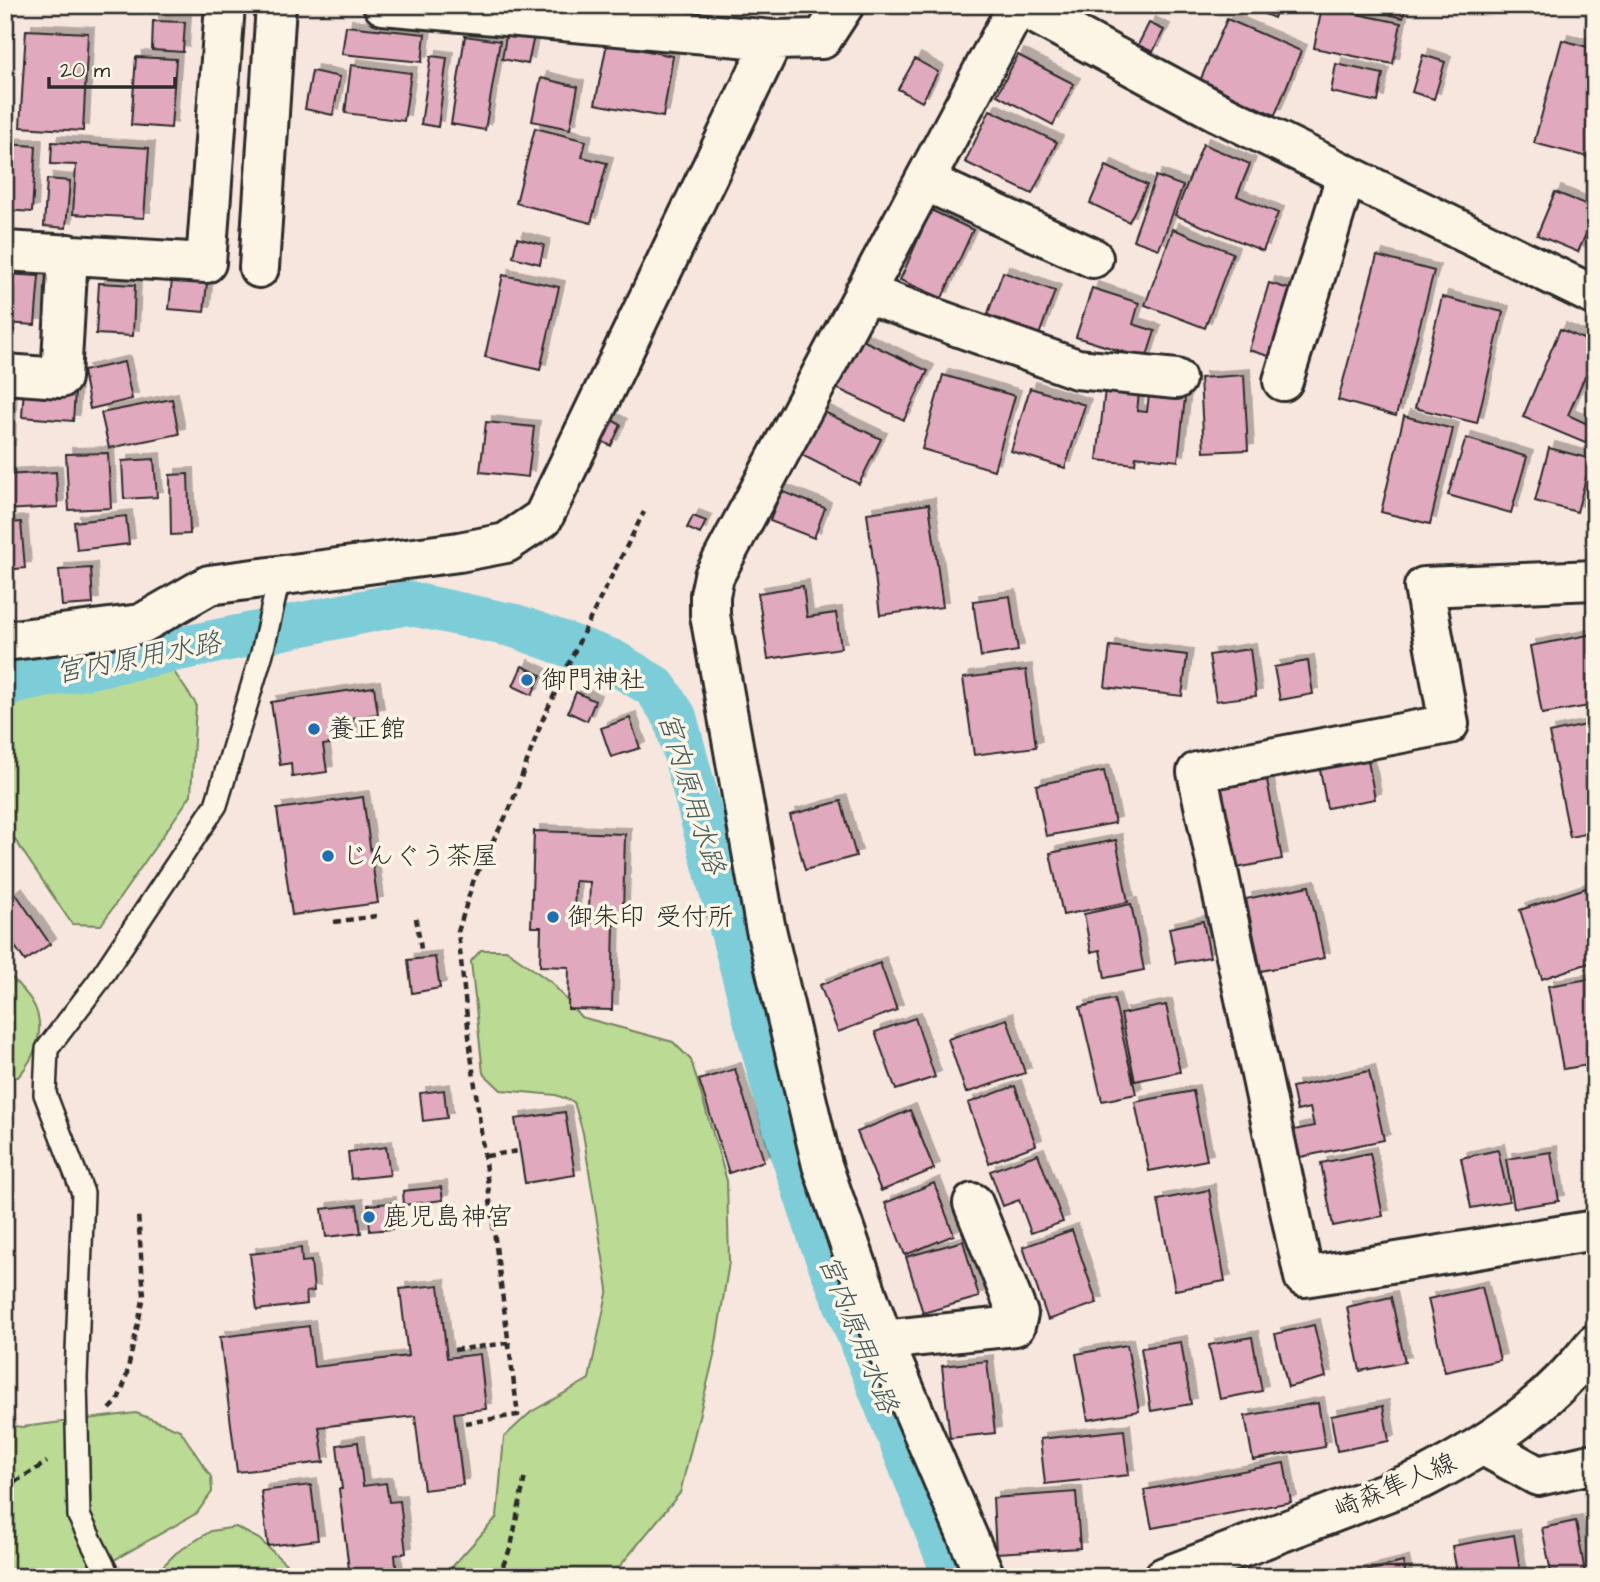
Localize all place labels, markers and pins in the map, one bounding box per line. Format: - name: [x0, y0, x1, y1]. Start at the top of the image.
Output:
- place label: 御門神社: [541, 662, 645, 698]
- marker: 御門神社: [519, 672, 535, 688]
- place label: 養正館: [328, 711, 406, 747]
- marker: 養正館: [306, 721, 322, 737]
- place label: じんぐう茶屋: [342, 838, 498, 874]
- marker: じんぐう茶屋: [320, 848, 336, 864]
- place label: 御朱印 受付所: [567, 899, 733, 935]
- marker: 御朱印 受付所: [545, 909, 561, 925]
- place label: 鹿児島神宮: [383, 1199, 513, 1235]
- marker: 鹿児島神宮: [361, 1209, 377, 1225]

